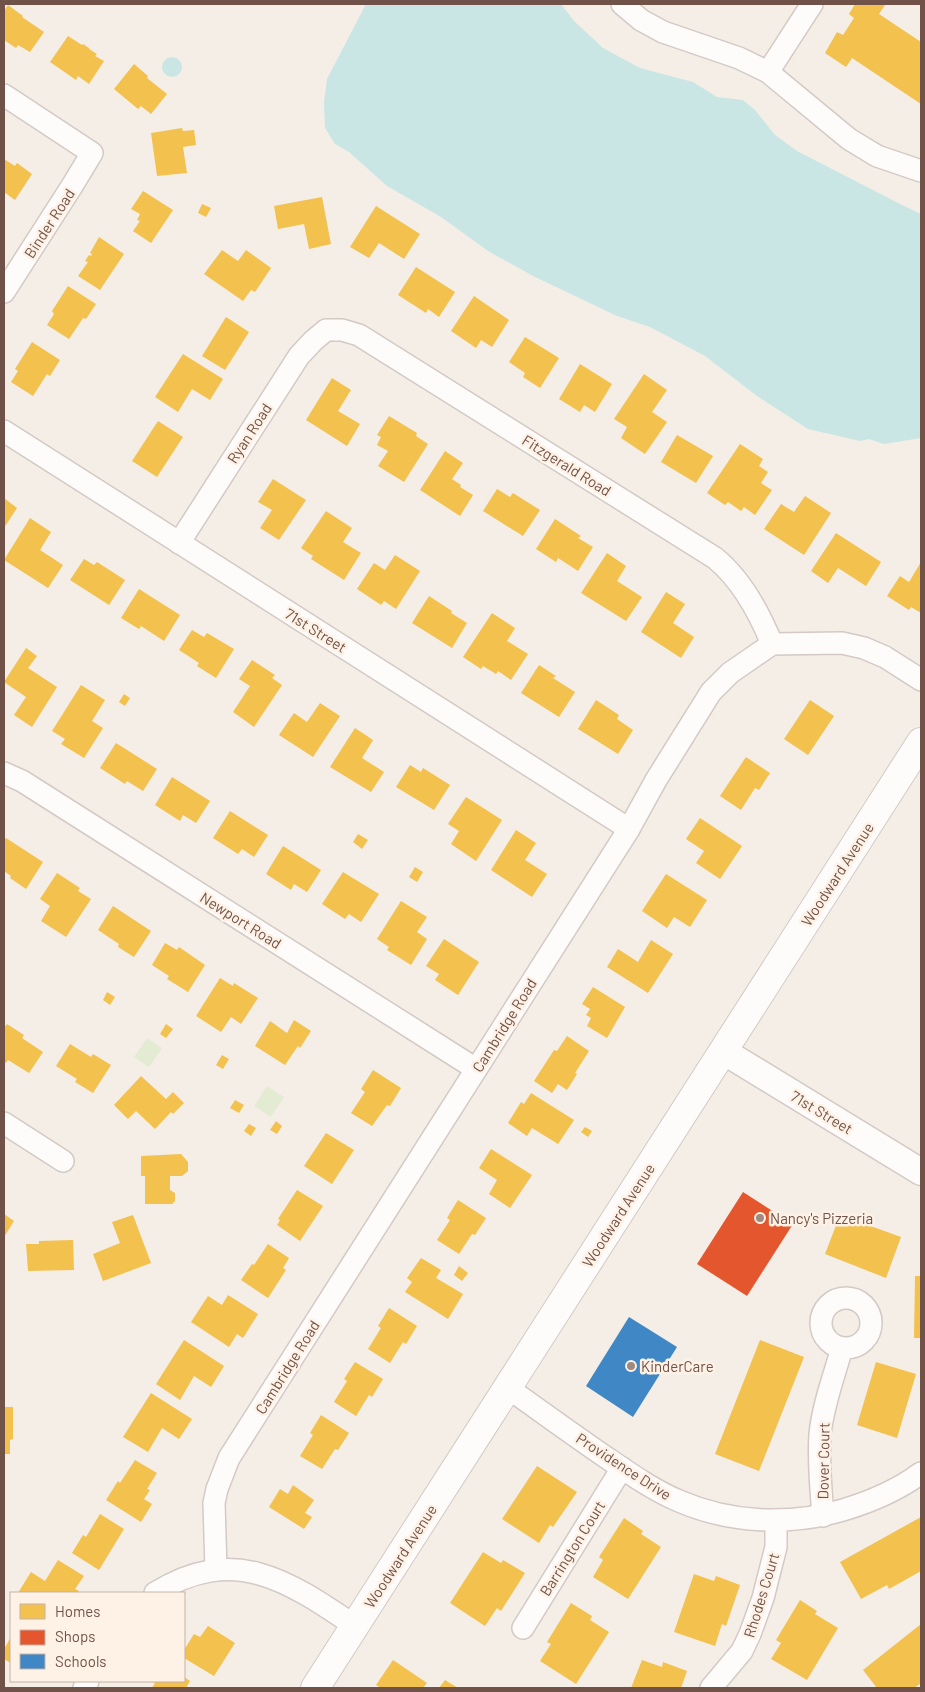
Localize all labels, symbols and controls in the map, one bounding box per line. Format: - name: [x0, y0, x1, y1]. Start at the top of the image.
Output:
- street label: Binder Road: [20, 185, 78, 261]
- street label: Ryan Road: [223, 400, 275, 466]
- street label: Fitzgerald Road: [519, 430, 615, 500]
- street label: 71st Street: [282, 604, 350, 656]
- street label: Woodward Avenue: [797, 819, 877, 929]
- street label: Newport Road: [197, 888, 285, 952]
- street label: Cambridge Road: [468, 975, 540, 1075]
- street label: 71st Street: [788, 1087, 856, 1137]
- street label: Woodward Avenue: [578, 1160, 658, 1270]
- place label: Nancy's Pizzeria: [770, 1209, 873, 1227]
- marker: Nancy's Pizzeria: [754, 1212, 766, 1224]
- street label: Cambridge Road: [251, 1317, 323, 1417]
- place label: KinderCare: [641, 1357, 714, 1375]
- marker: KinderCare: [625, 1360, 637, 1372]
- street label: Dover Court: [813, 1422, 833, 1500]
- street label: Providence Drive: [573, 1429, 675, 1503]
- street label: Barrington Court: [536, 1497, 608, 1599]
- street label: Woodward Avenue: [360, 1501, 440, 1611]
- street label: Rhodes Court: [740, 1550, 782, 1640]
- legend: [10, 1592, 185, 1682]
- text: Homes: [55, 1602, 100, 1620]
- text: Shops: [55, 1627, 95, 1645]
- text: Schools: [55, 1652, 107, 1670]

